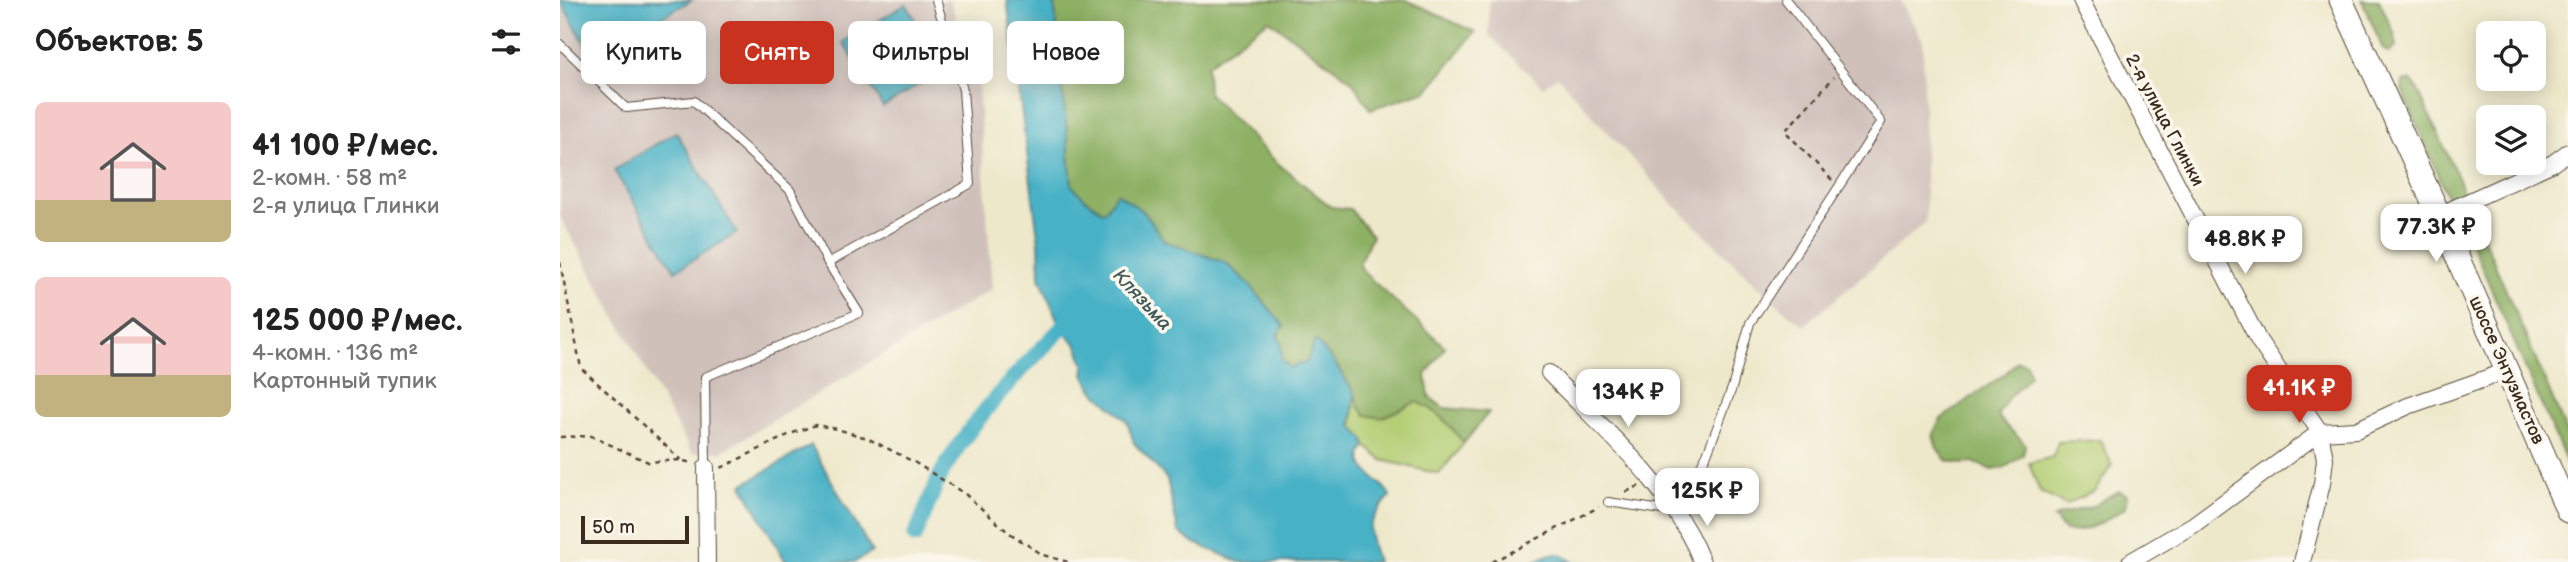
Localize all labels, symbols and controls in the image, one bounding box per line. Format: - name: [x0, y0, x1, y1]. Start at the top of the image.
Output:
- chip: Купить: [581, 21, 706, 84]
- chip: Снять: [720, 21, 834, 84]
- chip: Фильтры: [848, 21, 993, 84]
- chip: Новое: [1007, 21, 1124, 84]
- map controls: [2476, 21, 2546, 175]
- button: locate: [2476, 21, 2546, 91]
- icon: filters: [487, 23, 525, 61]
- text: Объектов: 5: [35, 24, 204, 60]
- street label: 2-я улица Глинки: [2121, 51, 2208, 190]
- button: layers: [2476, 105, 2546, 175]
- text: 41 100 ₽/мес.: [252, 128, 438, 164]
- icon: home: [91, 130, 175, 214]
- text: 2-комн. · 58 m²: [252, 164, 407, 192]
- text: 2-я улица Глинки: [252, 192, 440, 220]
- pin: 77.3K ₽: [2371, 204, 2501, 264]
- text: 77.3K ₽: [2396, 213, 2476, 241]
- pin: 48.8K ₽: [2180, 216, 2310, 276]
- text: 48.8K ₽: [2204, 225, 2286, 253]
- water label: Клязьма: [1108, 264, 1176, 336]
- street label: шоссе Энтузиастов: [2464, 293, 2549, 448]
- text: 125 000 ₽/мес.: [252, 303, 462, 339]
- icon: home: [91, 305, 175, 389]
- text: 4-комн. · 136 m²: [252, 339, 418, 367]
- pin: 41.1K ₽: [2234, 366, 2364, 425]
- text: Картонный тупик: [252, 367, 437, 395]
- pin: 134K ₽: [1571, 370, 1685, 429]
- text: 41.1K ₽: [2263, 374, 2335, 402]
- text: 134K ₽: [1592, 378, 1664, 406]
- pin: 125K ₽: [1650, 468, 1764, 528]
- text: 125K ₽: [1671, 477, 1743, 505]
- scale bar: [581, 513, 690, 545]
- text: 50 m: [592, 516, 635, 539]

